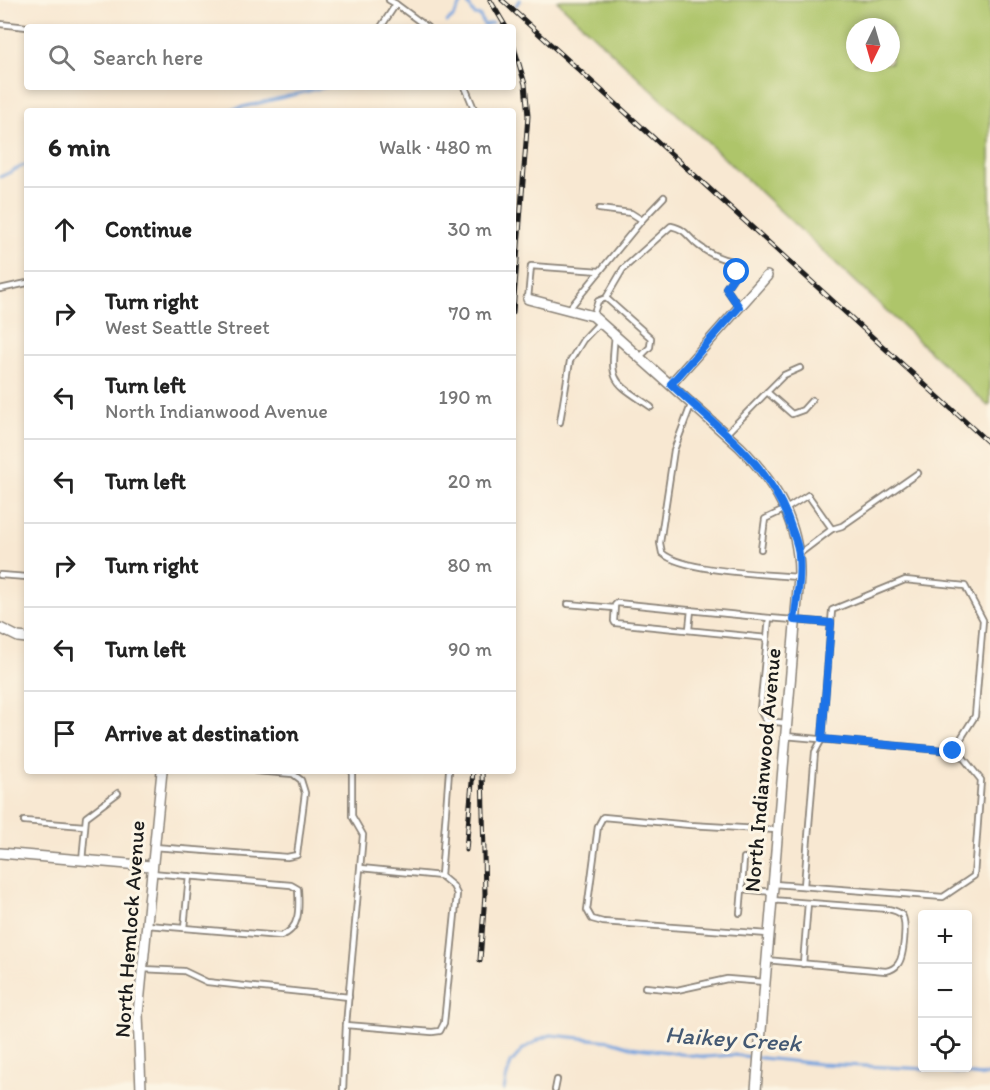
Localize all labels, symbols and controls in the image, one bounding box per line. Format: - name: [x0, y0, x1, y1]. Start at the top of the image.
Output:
- north arrow: [846, 18, 900, 72]
- search box: [24, 24, 516, 90]
- icon: search: [45, 41, 78, 74]
- text: Search here: [93, 44, 203, 71]
- text: 6 min: [48, 131, 110, 163]
- text: Walk · 480 m: [379, 135, 492, 159]
- icon: ahead: [48, 213, 81, 246]
- text: Continue: [105, 216, 192, 243]
- text: 30 m: [447, 217, 492, 241]
- route start: [723, 258, 749, 284]
- text: Turn right: [105, 288, 199, 315]
- icon: right: [48, 297, 81, 330]
- text: 70 m: [448, 301, 492, 325]
- text: West Seattle Street: [105, 315, 270, 339]
- text: Turn left: [105, 372, 186, 399]
- icon: left: [48, 381, 81, 414]
- text: 190 m: [439, 385, 492, 409]
- text: North Indianwood Avenue: [105, 399, 328, 423]
- icon: left: [48, 465, 81, 498]
- text: Turn left: [105, 468, 186, 495]
- text: 20 m: [448, 469, 492, 493]
- icon: right: [48, 549, 81, 582]
- text: Turn right: [105, 552, 199, 579]
- text: 80 m: [447, 553, 492, 577]
- icon: left: [48, 633, 81, 666]
- text: Turn left: [105, 636, 186, 663]
- text: 90 m: [448, 637, 492, 661]
- street label: North Indianwood Avenue: [738, 647, 787, 893]
- icon: arrive: [48, 717, 81, 750]
- text: Arrive at destination: [105, 720, 299, 747]
- route end: [939, 737, 965, 763]
- street label: North Hemlock Avenue: [108, 819, 151, 1039]
- map controls: [918, 910, 972, 1072]
- button: +: [918, 910, 972, 964]
- button: −: [918, 964, 972, 1018]
- button: locate: [918, 1018, 972, 1072]
- water label: Haikey Creek: [664, 1019, 804, 1058]

